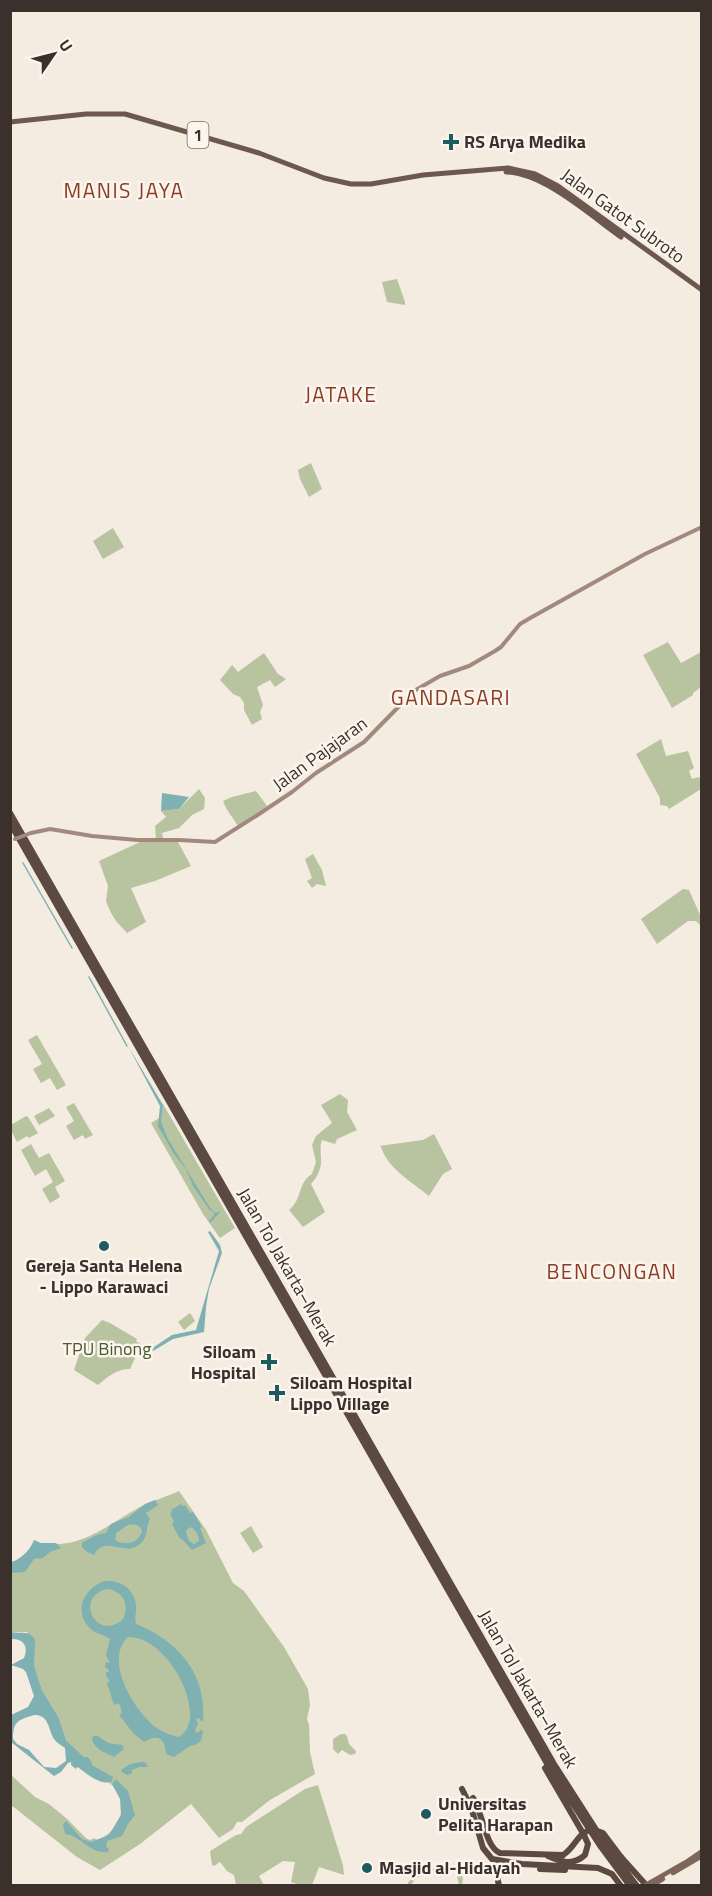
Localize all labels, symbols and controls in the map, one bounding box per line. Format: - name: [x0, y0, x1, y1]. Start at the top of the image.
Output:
- north arrow: [24, 24, 84, 84]
- text: U: [53, 34, 79, 57]
- road number: 1: [188, 122, 208, 148]
- place label: RS Arya Medika: [464, 128, 586, 155]
- marker: RS Arya Medika: [442, 133, 460, 151]
- street label: Jalan Gatot Subroto: [556, 161, 691, 270]
- district label: MANIS JAYA: [64, 174, 184, 206]
- district label: JATAKE: [305, 378, 377, 410]
- district label: GANDASARI: [391, 681, 511, 713]
- street label: Jalan Pajajaran: [267, 710, 373, 797]
- street label: Jalan Tol Jakarta–Merak: [231, 1182, 344, 1351]
- marker: Gereja Santa Helena - Lippo Karawaci: [97, 1239, 111, 1253]
- place label: Gereja Santa Helena - Lippo Karawaci: [26, 1252, 182, 1300]
- district label: BENCONGAN: [546, 1255, 678, 1287]
- park label: TPU Binong: [63, 1335, 151, 1362]
- place label: Siloam Hospital: [191, 1338, 256, 1386]
- marker: Siloam Hospital: [260, 1353, 278, 1371]
- place label: Siloam Hospital Lippo Village: [290, 1369, 412, 1417]
- marker: Siloam Hospital Lippo Village: [268, 1384, 286, 1402]
- street label: Jalan Tol Jakarta–Merak: [472, 1604, 585, 1773]
- place label: Universitas Pelita Harapan: [438, 1790, 553, 1838]
- marker: Universitas Pelita Harapan: [419, 1807, 433, 1821]
- place label: Masjid al-Hidayah: [379, 1854, 520, 1881]
- marker: Masjid al-Hidayah: [360, 1861, 374, 1875]

